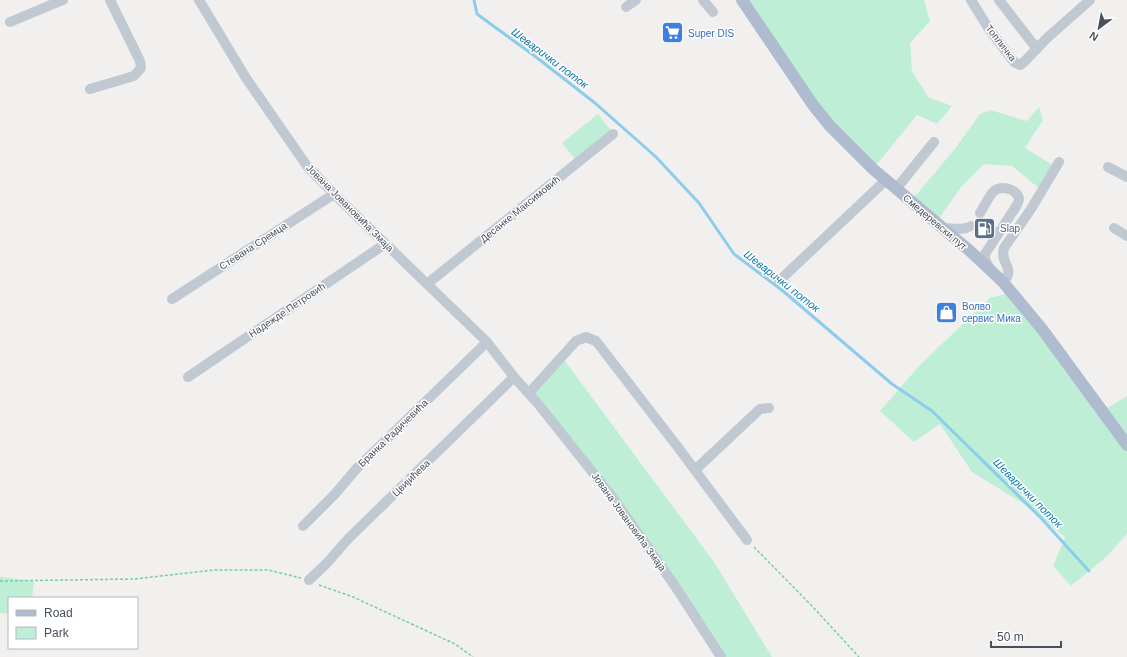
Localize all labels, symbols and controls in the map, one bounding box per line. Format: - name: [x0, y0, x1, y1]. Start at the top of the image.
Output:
- north arrow: [1079, 8, 1119, 48]
- supermarket icon: Super DIS: [659, 20, 685, 46]
- street label: Топличка: [983, 23, 1019, 64]
- water label: Шеварички поток: [509, 25, 591, 91]
- place label: Super DIS: [688, 28, 734, 39]
- text: N: [1087, 29, 1100, 44]
- street label: Јована Јовановића Змаја: [304, 162, 396, 254]
- street label: Десанке Максимовић: [478, 174, 562, 244]
- street label: Смедеревски пут: [901, 192, 969, 252]
- fuel station icon: Slap: [972, 215, 998, 241]
- street label: Стевана Сремца: [217, 220, 289, 272]
- place label: Slap: [1000, 223, 1020, 234]
- water label: Шеварички поток: [742, 248, 823, 315]
- street label: Надежде Петровић: [247, 280, 327, 340]
- shop icon: Волво сервис Мика: [934, 299, 960, 325]
- place label: Волво сервис Мика: [962, 301, 1021, 324]
- street label: Бранка Радичевића: [356, 397, 430, 469]
- water label: Шеварички поток: [991, 456, 1066, 531]
- street label: Цвијићева: [390, 457, 432, 499]
- street label: Јована Јовановића Змаја: [590, 471, 669, 574]
- legend: [8, 597, 138, 649]
- text: Road: [44, 606, 73, 620]
- scale bar: [991, 623, 1061, 649]
- text: Park: [44, 626, 70, 640]
- text: 50 m: [997, 630, 1024, 644]

